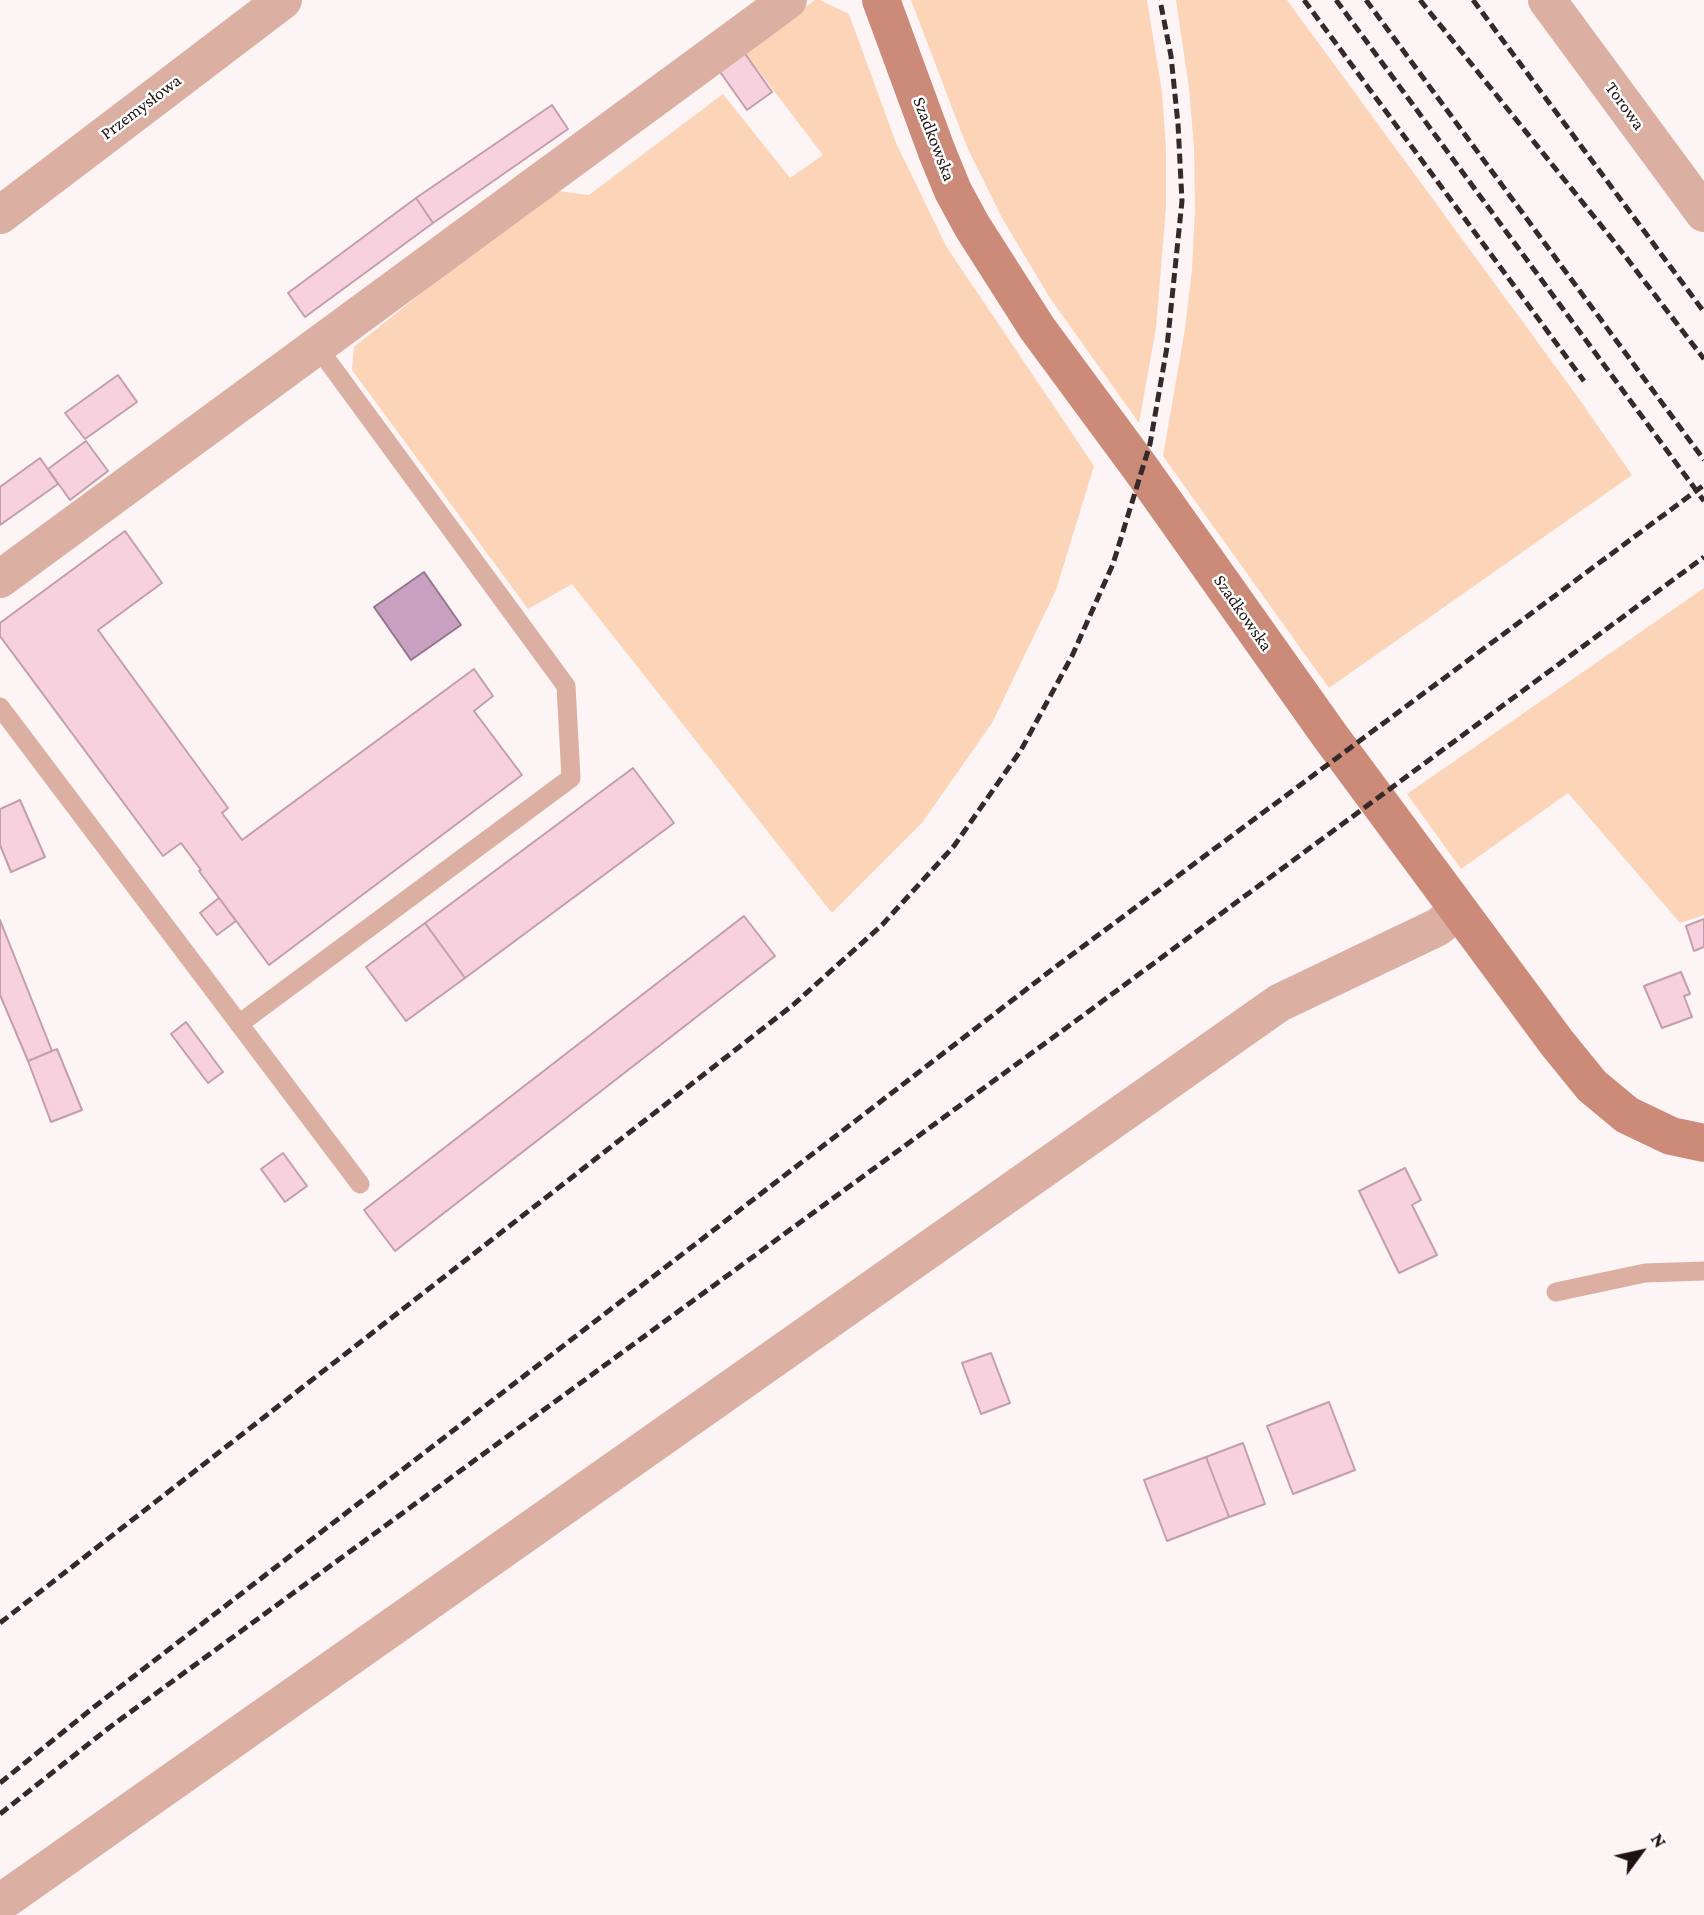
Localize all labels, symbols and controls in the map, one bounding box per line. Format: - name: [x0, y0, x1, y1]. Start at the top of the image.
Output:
- street label: Przemysłowa: [96, 70, 186, 144]
- street label: Torowa: [1600, 78, 1650, 134]
- street label: Szadkowska: [908, 94, 960, 184]
- street label: Szadkowska: [1209, 571, 1277, 655]
- north arrow: [1606, 1817, 1676, 1887]
- text: N: [1647, 1829, 1671, 1851]

